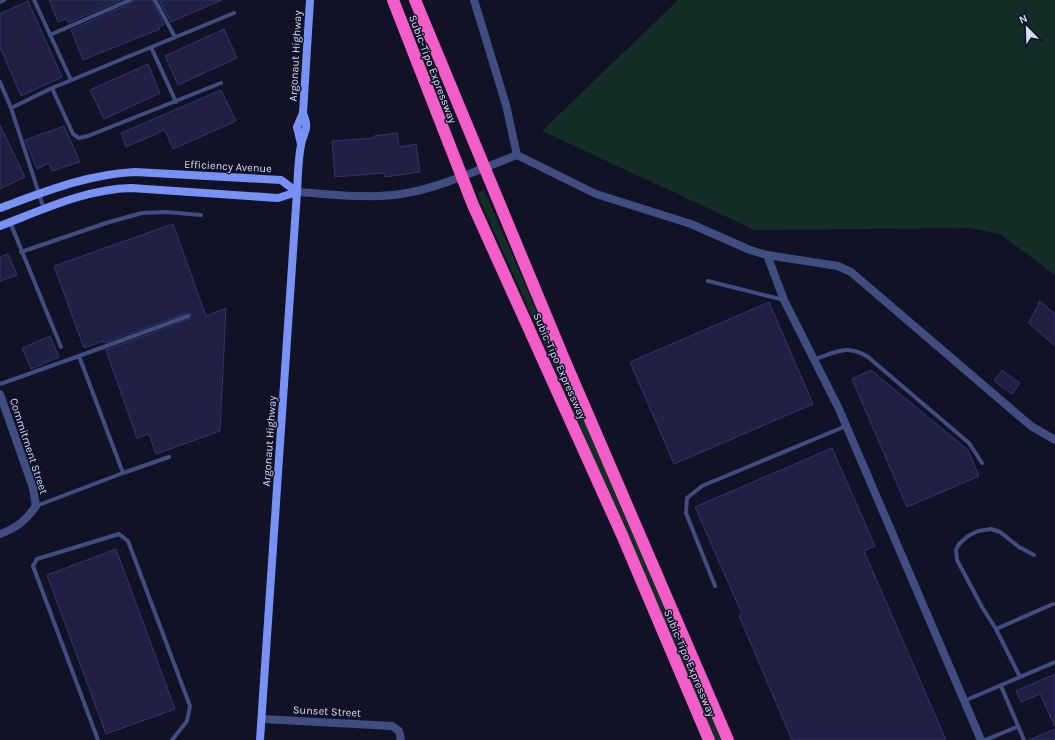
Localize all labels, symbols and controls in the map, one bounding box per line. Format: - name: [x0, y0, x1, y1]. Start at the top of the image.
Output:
- north arrow: [1007, 8, 1047, 48]
- street label: Argonaut Highway: [287, 10, 304, 102]
- text: N: [1017, 12, 1029, 27]
- street label: Subic-Tipo Expressway: [406, 13, 459, 125]
- street label: Efficiency Avenue: [184, 158, 273, 175]
- street label: Subic-Tipo Expressway: [530, 311, 589, 421]
- street label: Argonaut Highway: [260, 395, 279, 487]
- street label: Commitment Street: [7, 396, 50, 496]
- street label: Subic-Tipo Expressway: [661, 608, 718, 719]
- street label: Sunset Street: [293, 703, 361, 720]

